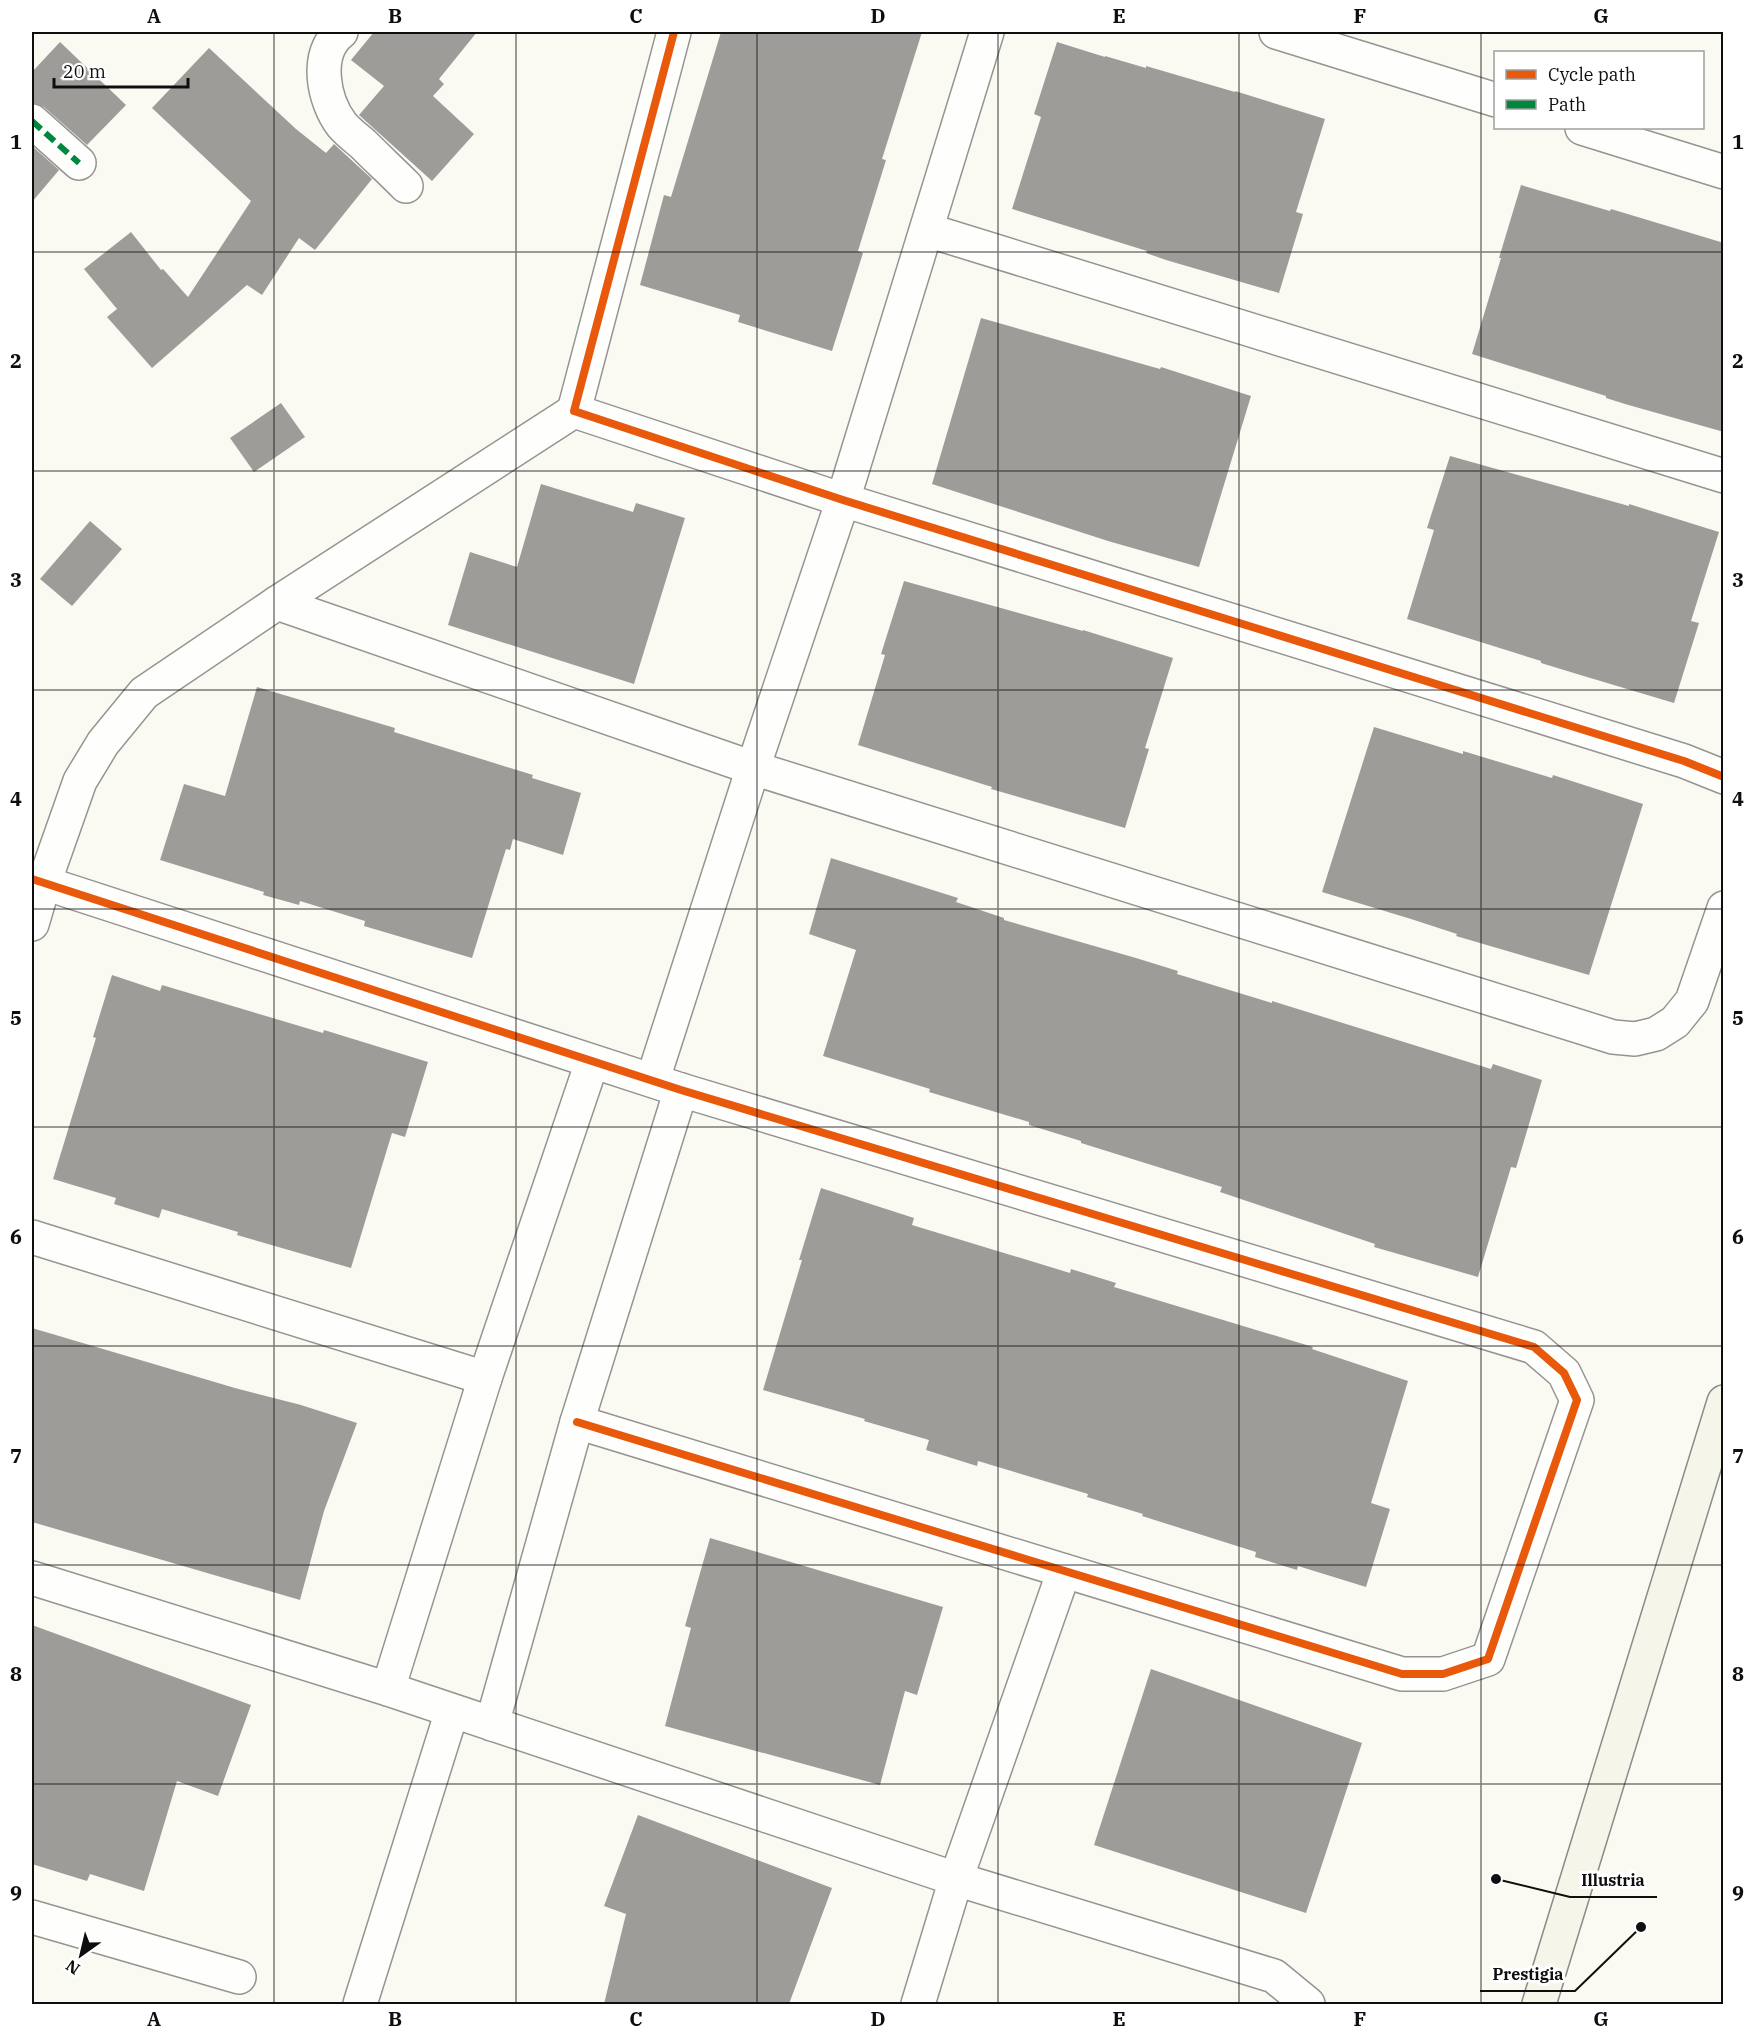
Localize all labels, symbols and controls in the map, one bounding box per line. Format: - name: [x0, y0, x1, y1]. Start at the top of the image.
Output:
- text: A: [147, 2, 161, 29]
- text: B: [388, 2, 402, 29]
- text: C: [629, 2, 643, 29]
- text: D: [870, 2, 886, 29]
- text: E: [1112, 2, 1126, 29]
- text: F: [1354, 2, 1366, 29]
- text: G: [1593, 2, 1609, 29]
- scale bar: [54, 51, 188, 89]
- legend: [1494, 51, 1704, 129]
- text: 20 m: [63, 60, 106, 83]
- text: Cycle path: [1548, 63, 1636, 86]
- text: Path: [1548, 93, 1586, 116]
- text: 1: [10, 128, 22, 155]
- text: 1: [1732, 128, 1744, 155]
- text: 2: [10, 347, 22, 374]
- text: 2: [1732, 347, 1744, 374]
- text: 3: [10, 566, 22, 593]
- text: 3: [1732, 566, 1744, 593]
- text: 4: [10, 785, 22, 812]
- text: 4: [1732, 785, 1744, 812]
- text: 5: [10, 1004, 22, 1031]
- text: 5: [1732, 1004, 1744, 1031]
- text: 6: [10, 1223, 22, 1250]
- text: 6: [1732, 1223, 1744, 1250]
- text: 7: [10, 1442, 22, 1469]
- text: 7: [1732, 1442, 1744, 1469]
- text: 8: [10, 1660, 22, 1687]
- text: 8: [1732, 1660, 1744, 1687]
- callout: Illustria: [1570, 1863, 1657, 1897]
- text: Illustria: [1581, 1870, 1645, 1890]
- text: 9: [10, 1879, 22, 1906]
- text: 9: [1732, 1879, 1744, 1906]
- north arrow: [51, 1925, 111, 1985]
- text: N: [62, 1956, 83, 1979]
- callout: Prestigia: [1480, 1957, 1575, 1991]
- text: Prestigia: [1493, 1964, 1563, 1984]
- text: A: [147, 2005, 161, 2032]
- text: B: [388, 2005, 402, 2032]
- text: C: [629, 2005, 643, 2032]
- text: D: [870, 2005, 886, 2032]
- text: E: [1112, 2005, 1126, 2032]
- text: F: [1354, 2005, 1366, 2032]
- text: G: [1593, 2005, 1609, 2032]

